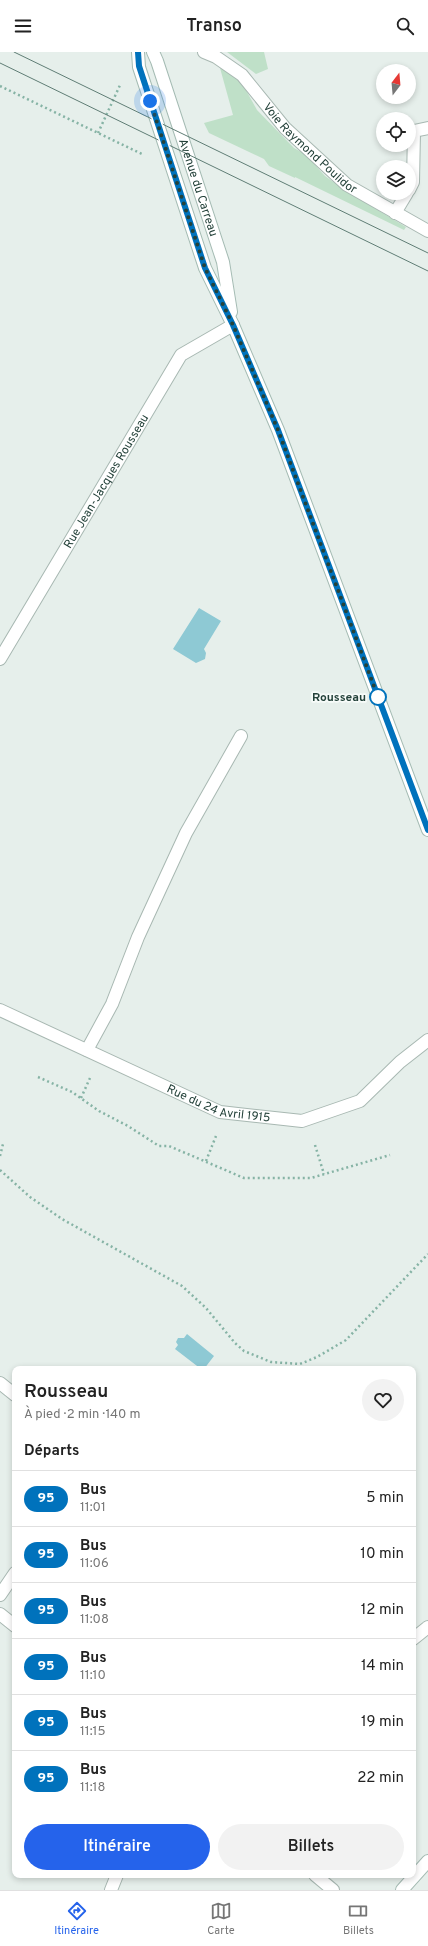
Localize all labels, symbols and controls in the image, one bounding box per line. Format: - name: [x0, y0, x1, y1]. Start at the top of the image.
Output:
- icon: menu: [12, 15, 34, 37]
- text: Transo: [186, 15, 242, 38]
- icon: search: [394, 15, 416, 37]
- north arrow: [376, 64, 416, 104]
- map controls: [376, 64, 416, 200]
- your location: [140, 91, 160, 111]
- street label: Voie Raymond Poulidor: [259, 100, 360, 198]
- button: locate: [376, 112, 416, 152]
- street label: Avenue du Carreau: [174, 137, 221, 239]
- button: layers: [376, 160, 416, 200]
- street label: Rue Jean-Jacques Rousseau: [61, 411, 153, 552]
- marker: Rousseau: [369, 688, 387, 706]
- place label: Rousseau: [312, 690, 366, 706]
- street label: Rue du 24 Avril 1915: [164, 1081, 271, 1126]
- button: heart: [362, 1379, 404, 1421]
- text: Rousseau: [24, 1380, 108, 1404]
- text: À pied · 2 min · 140 m: [24, 1407, 140, 1423]
- text: Départs: [24, 1442, 79, 1461]
- text: Bus: [80, 1481, 107, 1500]
- text: 5 min: [366, 1489, 404, 1508]
- text: 95: [37, 1490, 55, 1507]
- text: 11:01: [80, 1500, 106, 1516]
- text: Bus: [80, 1537, 107, 1556]
- text: 10 min: [360, 1545, 404, 1564]
- text: 95: [37, 1546, 55, 1563]
- text: 11:06: [80, 1556, 109, 1572]
- text: Bus: [80, 1593, 107, 1612]
- text: 12 min: [361, 1601, 404, 1620]
- text: 95: [37, 1602, 55, 1619]
- text: 11:08: [80, 1612, 109, 1628]
- text: Bus: [80, 1649, 107, 1668]
- text: 14 min: [361, 1657, 404, 1676]
- text: 95: [37, 1658, 55, 1675]
- text: 11:10: [80, 1668, 106, 1684]
- text: Bus: [80, 1705, 107, 1724]
- text: 19 min: [361, 1713, 404, 1732]
- text: 95: [37, 1714, 55, 1731]
- text: 11:15: [80, 1724, 106, 1740]
- text: Bus: [80, 1761, 107, 1780]
- text: 22 min: [357, 1769, 404, 1788]
- text: 95: [37, 1770, 55, 1787]
- text: 11:18: [80, 1780, 105, 1796]
- button: Itinéraire: [24, 1824, 210, 1870]
- button: Billets: [218, 1824, 404, 1870]
- tab: Itinéraire: [54, 1900, 99, 1938]
- tab: Carte: [207, 1900, 235, 1938]
- tab: Billets: [343, 1900, 374, 1938]

